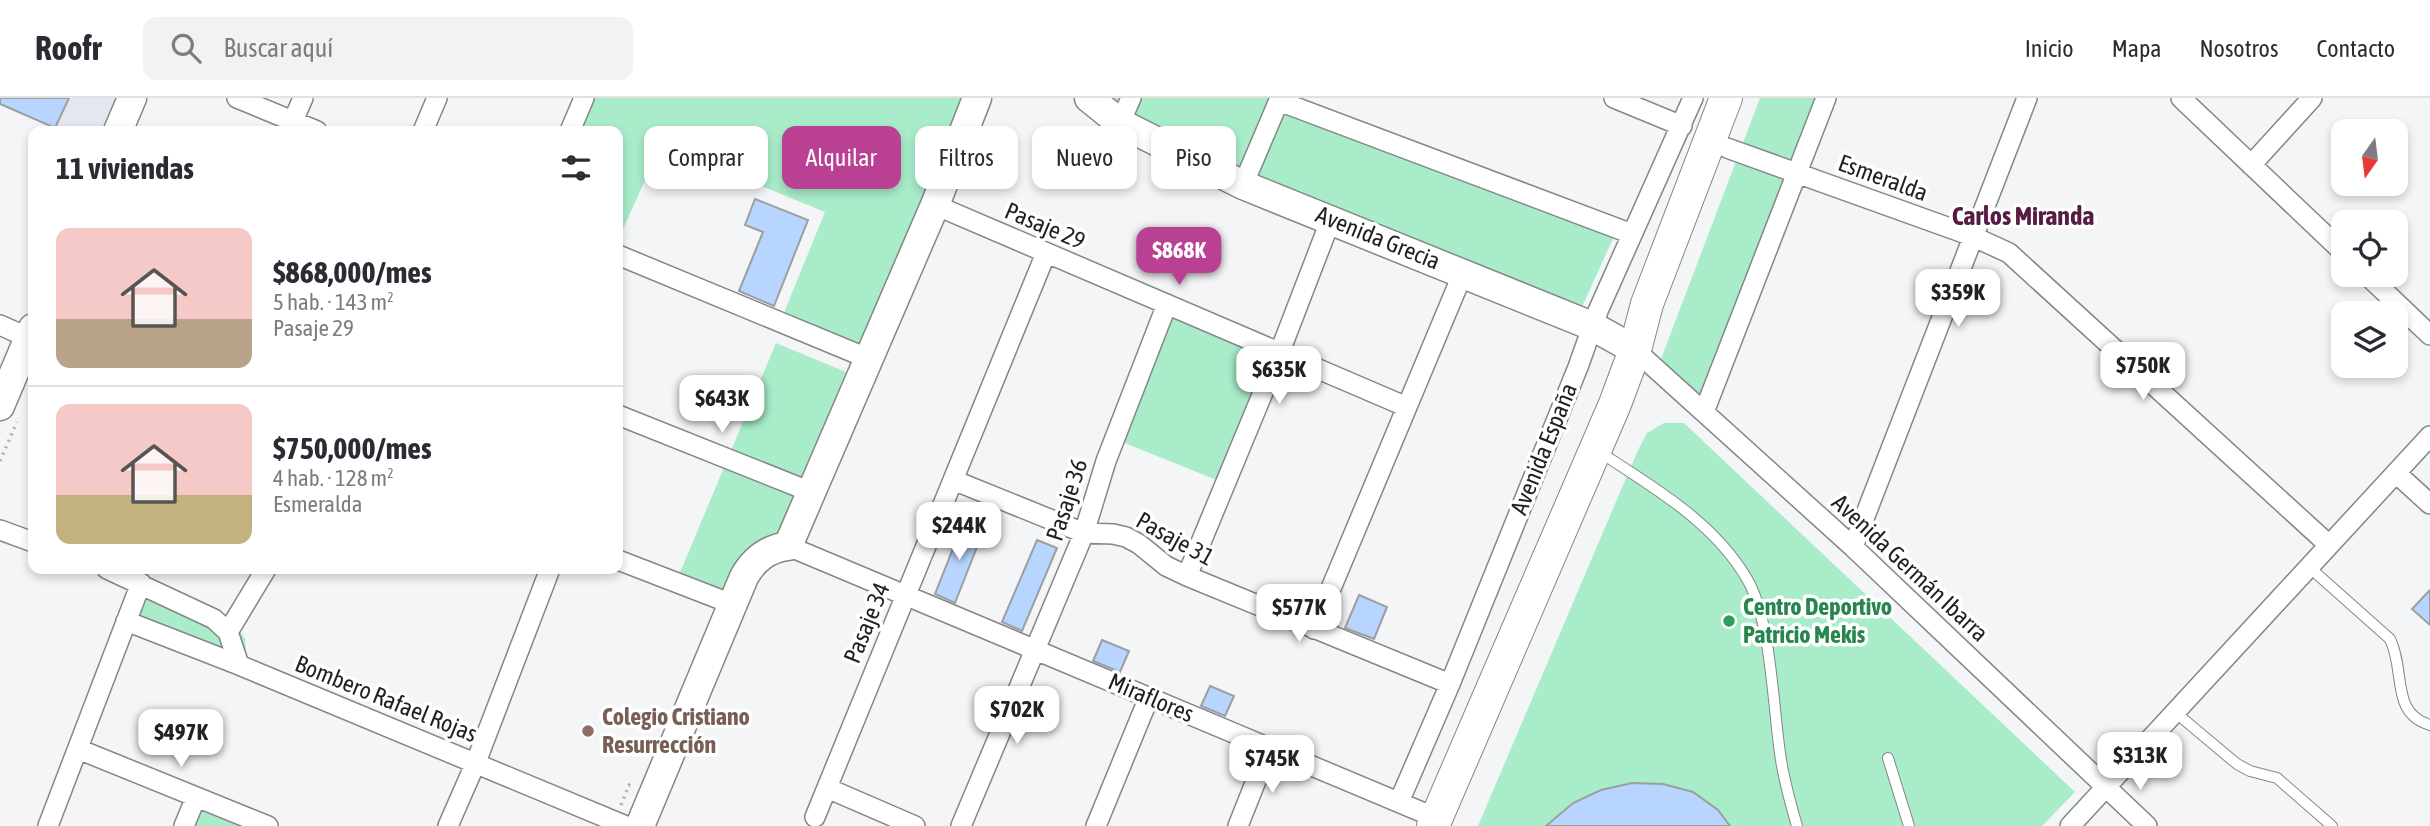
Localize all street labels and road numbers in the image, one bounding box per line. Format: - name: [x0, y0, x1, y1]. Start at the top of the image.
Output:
- street label: Esmeralda: [1835, 149, 1932, 206]
- street label: Pasaje 29: [1001, 197, 1089, 254]
- street label: Avenida Grecia: [1312, 200, 1444, 275]
- street label: Avenida España: [1505, 379, 1582, 518]
- street label: Pasaje 36: [1041, 456, 1092, 544]
- street label: Avenida Germán Ibarra: [1827, 489, 1994, 647]
- street label: Pasaje 31: [1132, 506, 1219, 571]
- street label: Pasaje 34: [838, 579, 895, 667]
- street label: Bombero Rafael Rojas: [291, 650, 481, 747]
- street label: Miraflores: [1105, 668, 1198, 728]

